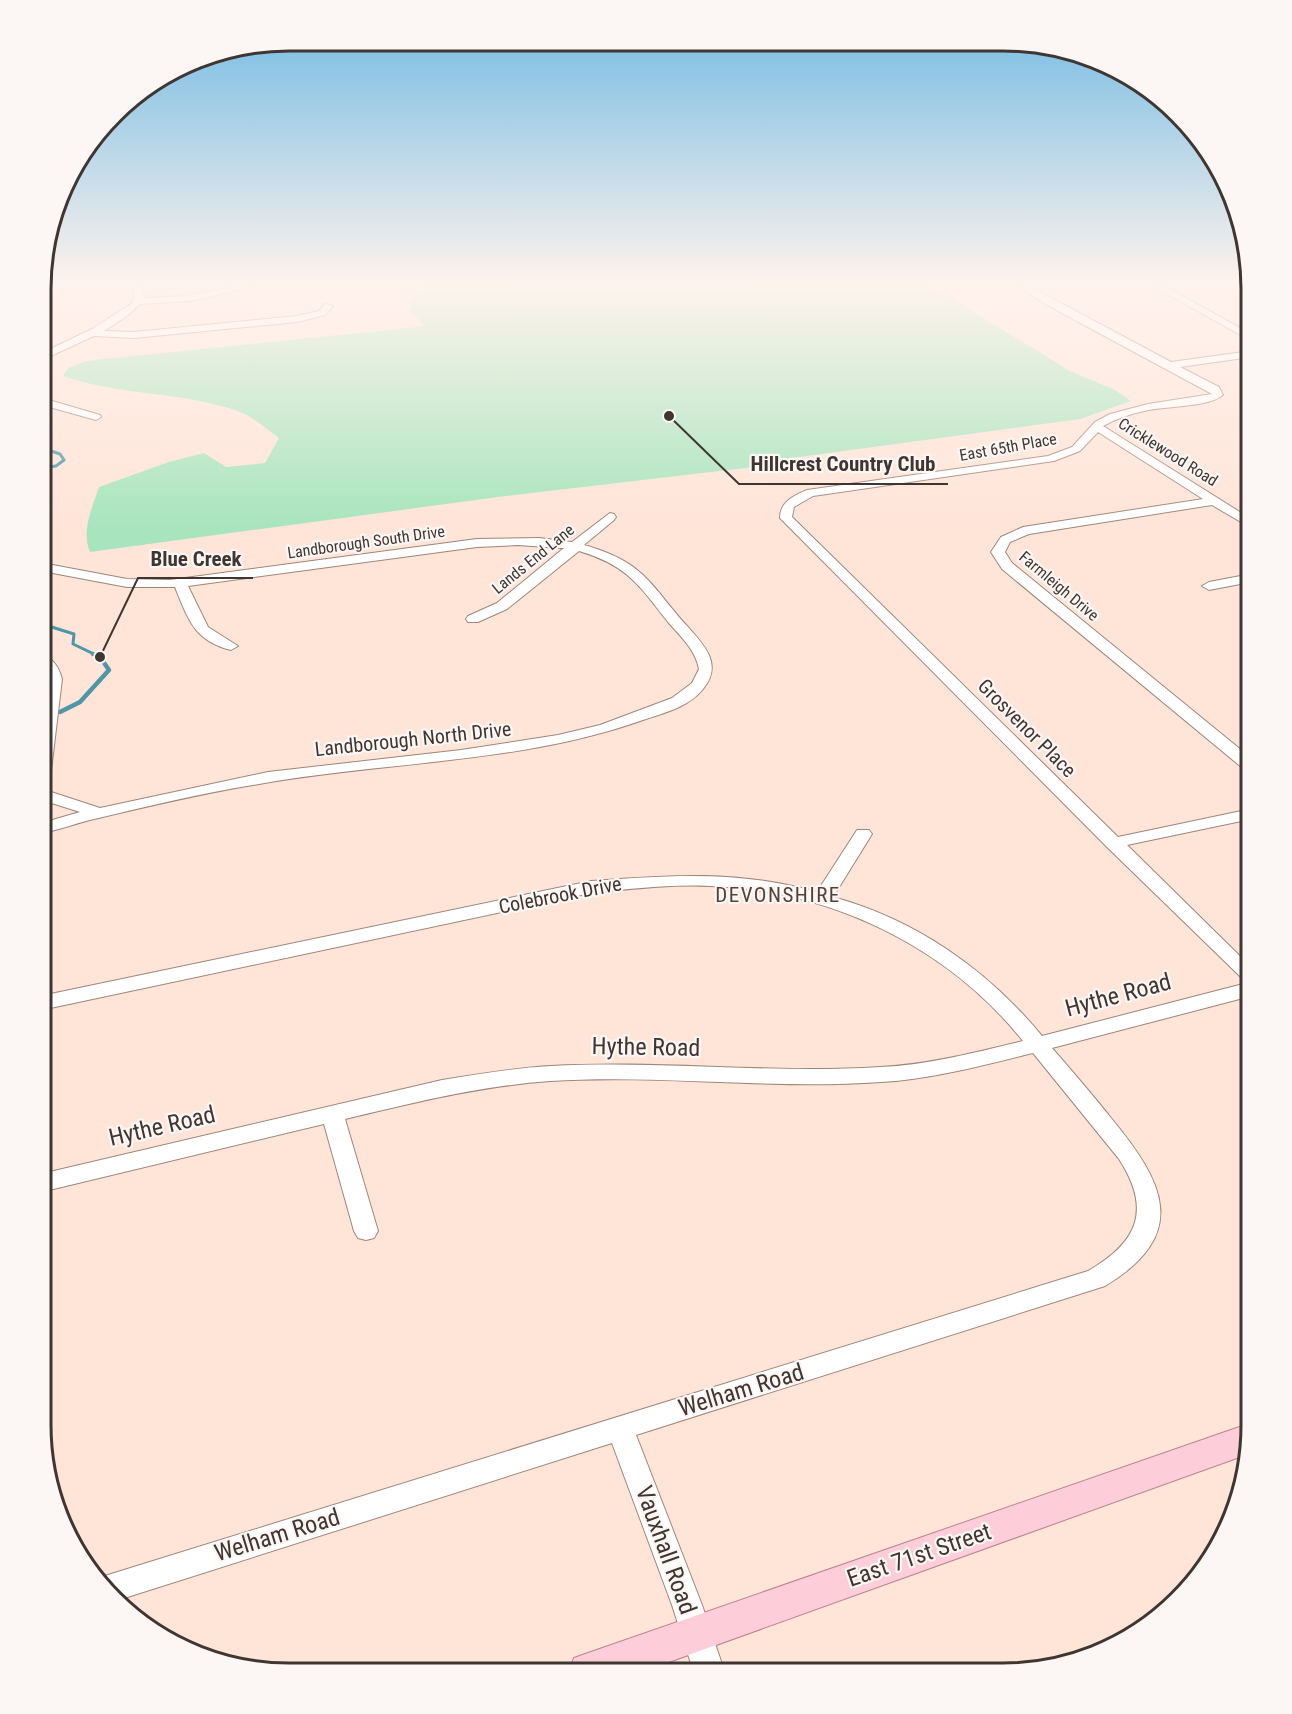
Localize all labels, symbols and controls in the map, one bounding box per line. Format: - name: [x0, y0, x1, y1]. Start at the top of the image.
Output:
- street label: Cricklewood Road: [1115, 414, 1221, 490]
- street label: East 65th Place: [958, 429, 1058, 465]
- callout: Hillcrest Country Club: [739, 445, 948, 484]
- text: Hillcrest Country Club: [751, 452, 935, 476]
- street label: Lands End Lane: [488, 520, 578, 598]
- street label: Landborough South Drive: [286, 522, 446, 562]
- callout: Blue Creek: [138, 539, 253, 578]
- text: Blue Creek: [150, 547, 243, 571]
- street label: Farmleigh Drive: [1015, 547, 1103, 625]
- street label: Grosvenor Place: [973, 674, 1081, 782]
- street label: Landborough North Drive: [314, 717, 512, 761]
- street label: Colebrook Drive: [497, 871, 623, 919]
- district label: DEVONSHIRE: [715, 883, 841, 907]
- street label: Hythe Road: [1062, 967, 1174, 1023]
- street label: Hythe Road: [592, 1032, 700, 1062]
- street label: Hythe Road: [106, 1100, 218, 1152]
- street label: Welham Road: [675, 1358, 807, 1422]
- street label: Vauxhall Road: [630, 1482, 702, 1618]
- street label: Welham Road: [211, 1503, 343, 1567]
- street label: East 71st Street: [843, 1517, 995, 1593]

